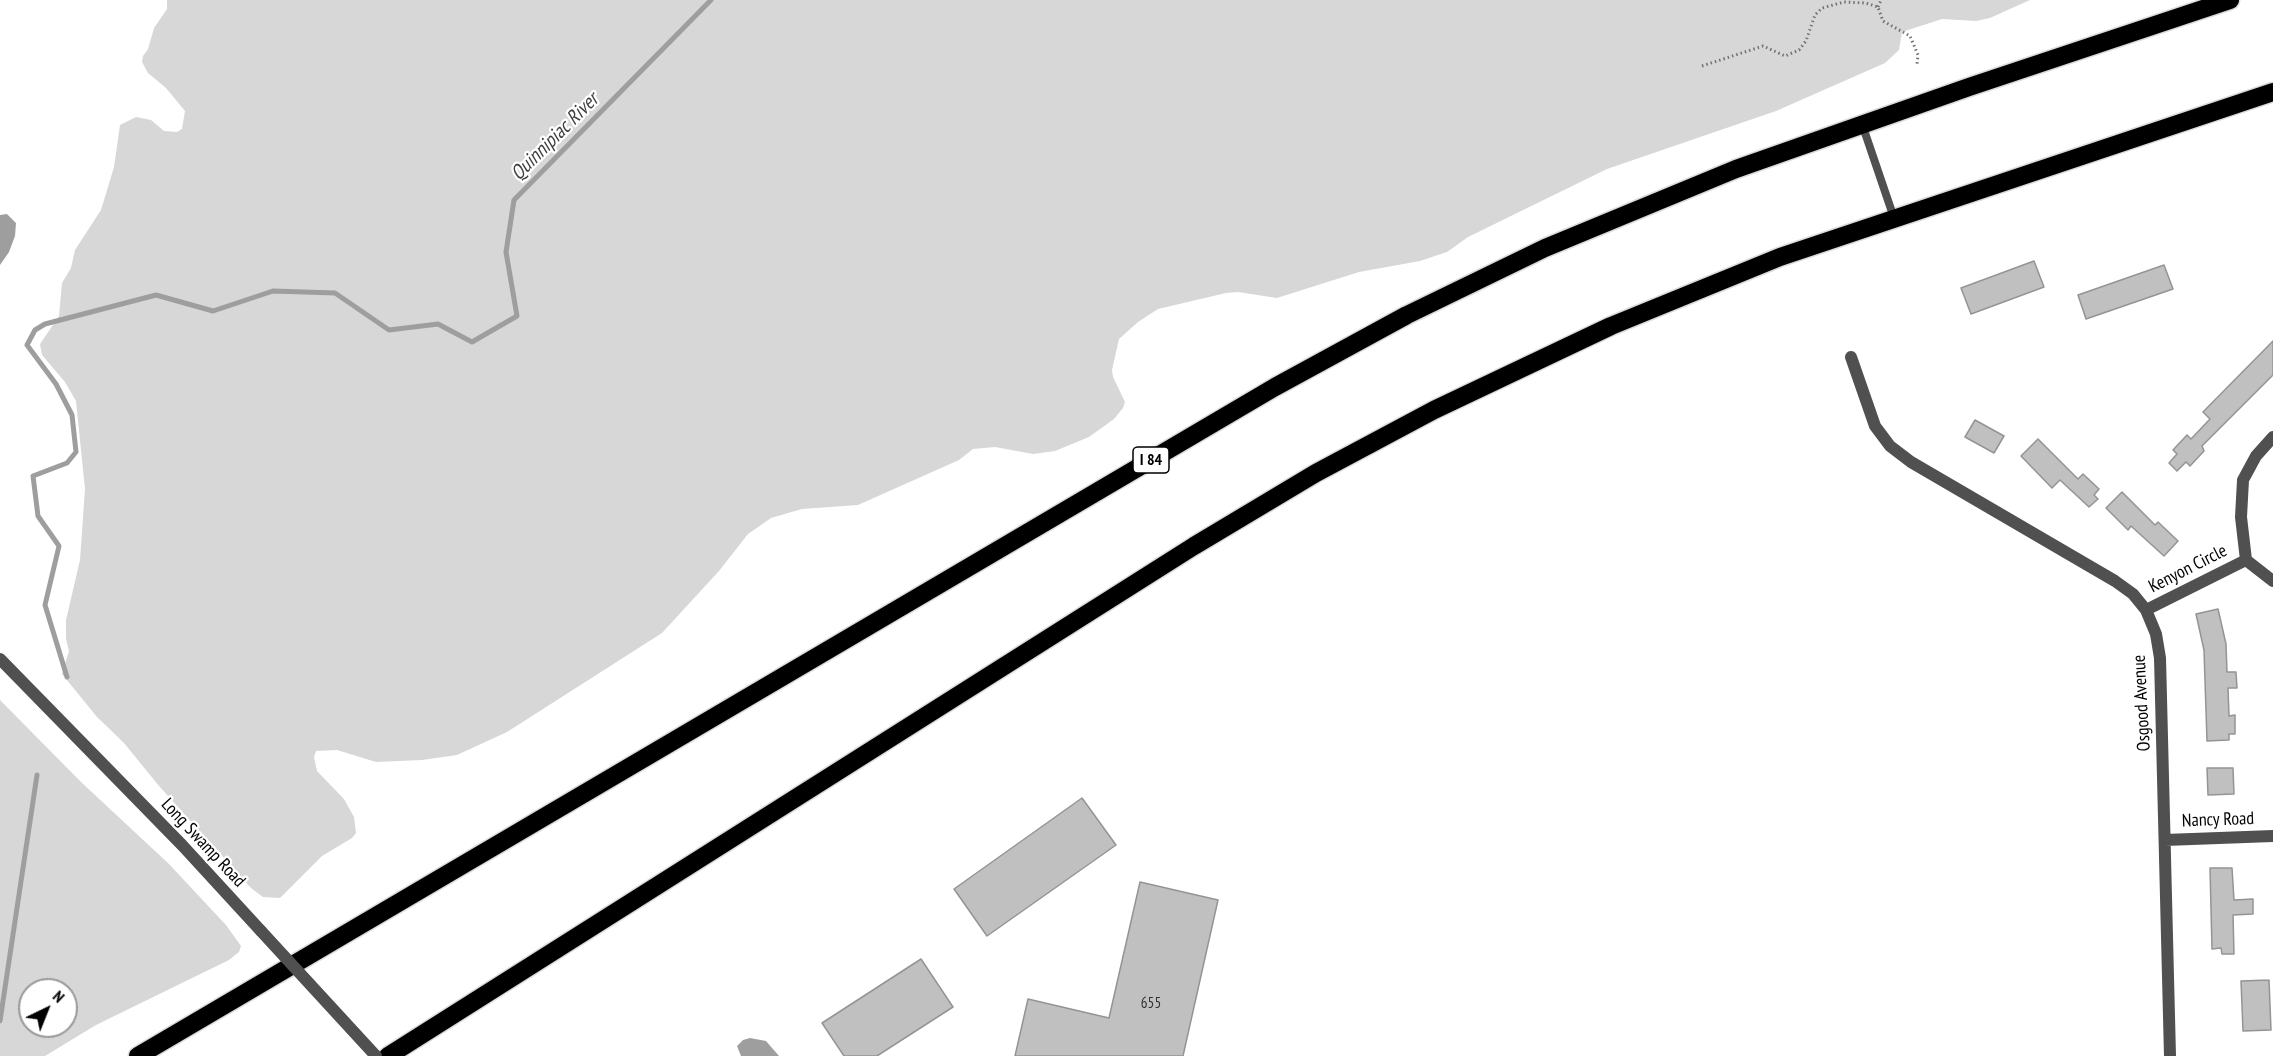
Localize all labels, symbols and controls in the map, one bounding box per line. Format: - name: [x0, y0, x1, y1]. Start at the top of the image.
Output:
- water label: Quinnipiac River: [506, 88, 604, 186]
- road number: I 84: [1133, 447, 1169, 473]
- street label: Kenyon Circle: [2145, 540, 2231, 598]
- street label: Osgood Avenue: [2129, 654, 2155, 752]
- street label: Long Swamp Road: [156, 794, 250, 892]
- street label: Nancy Road: [2181, 808, 2255, 832]
- north arrow: [18, 978, 78, 1038]
- text: N: [49, 986, 69, 1007]
- house number: 655: [1141, 995, 1161, 1013]

